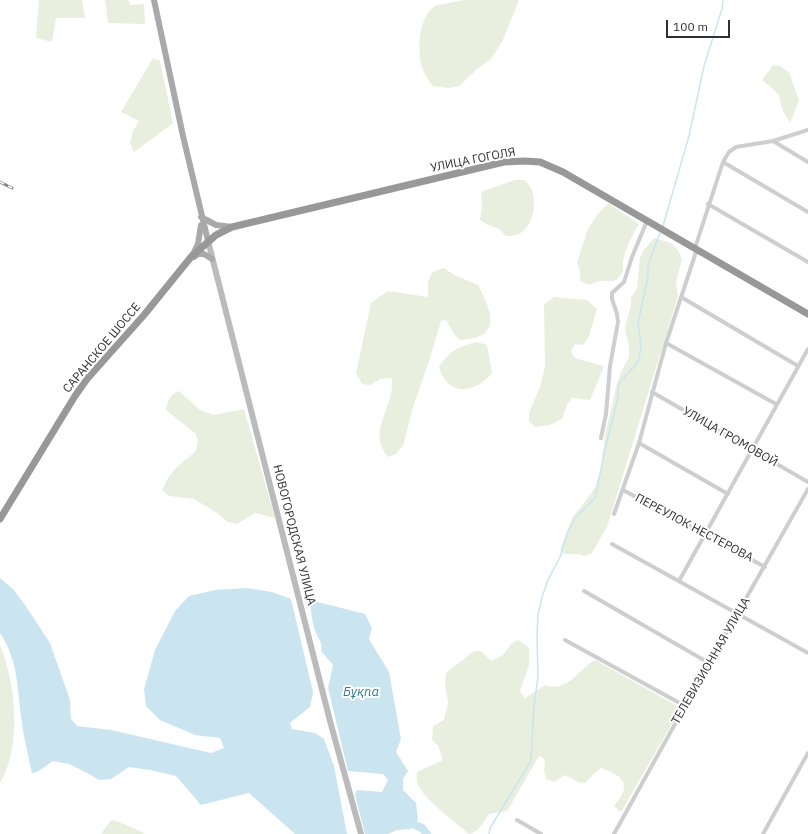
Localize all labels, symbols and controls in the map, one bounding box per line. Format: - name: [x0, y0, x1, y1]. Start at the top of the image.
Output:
- scale bar: [668, 12, 732, 38]
- text: 100 m: [673, 19, 708, 34]
- street label: УЛИЦА ГОГОЛЯ: [429, 145, 517, 175]
- street label: САРАНСКОЕ ШОССЕ: [60, 300, 144, 396]
- street label: УЛИЦА ГРОМОВОЙ: [680, 404, 780, 470]
- street label: НОВОГОРОДСКАЯ УЛИЦА: [270, 463, 318, 607]
- street label: ПЕРЕУЛОК НЕСТЕРОВА: [633, 491, 755, 565]
- street label: ТЕЛЕВИЗИОННАЯ УЛИЦА: [669, 595, 753, 727]
- water label: Бұқпа: [343, 684, 379, 700]

